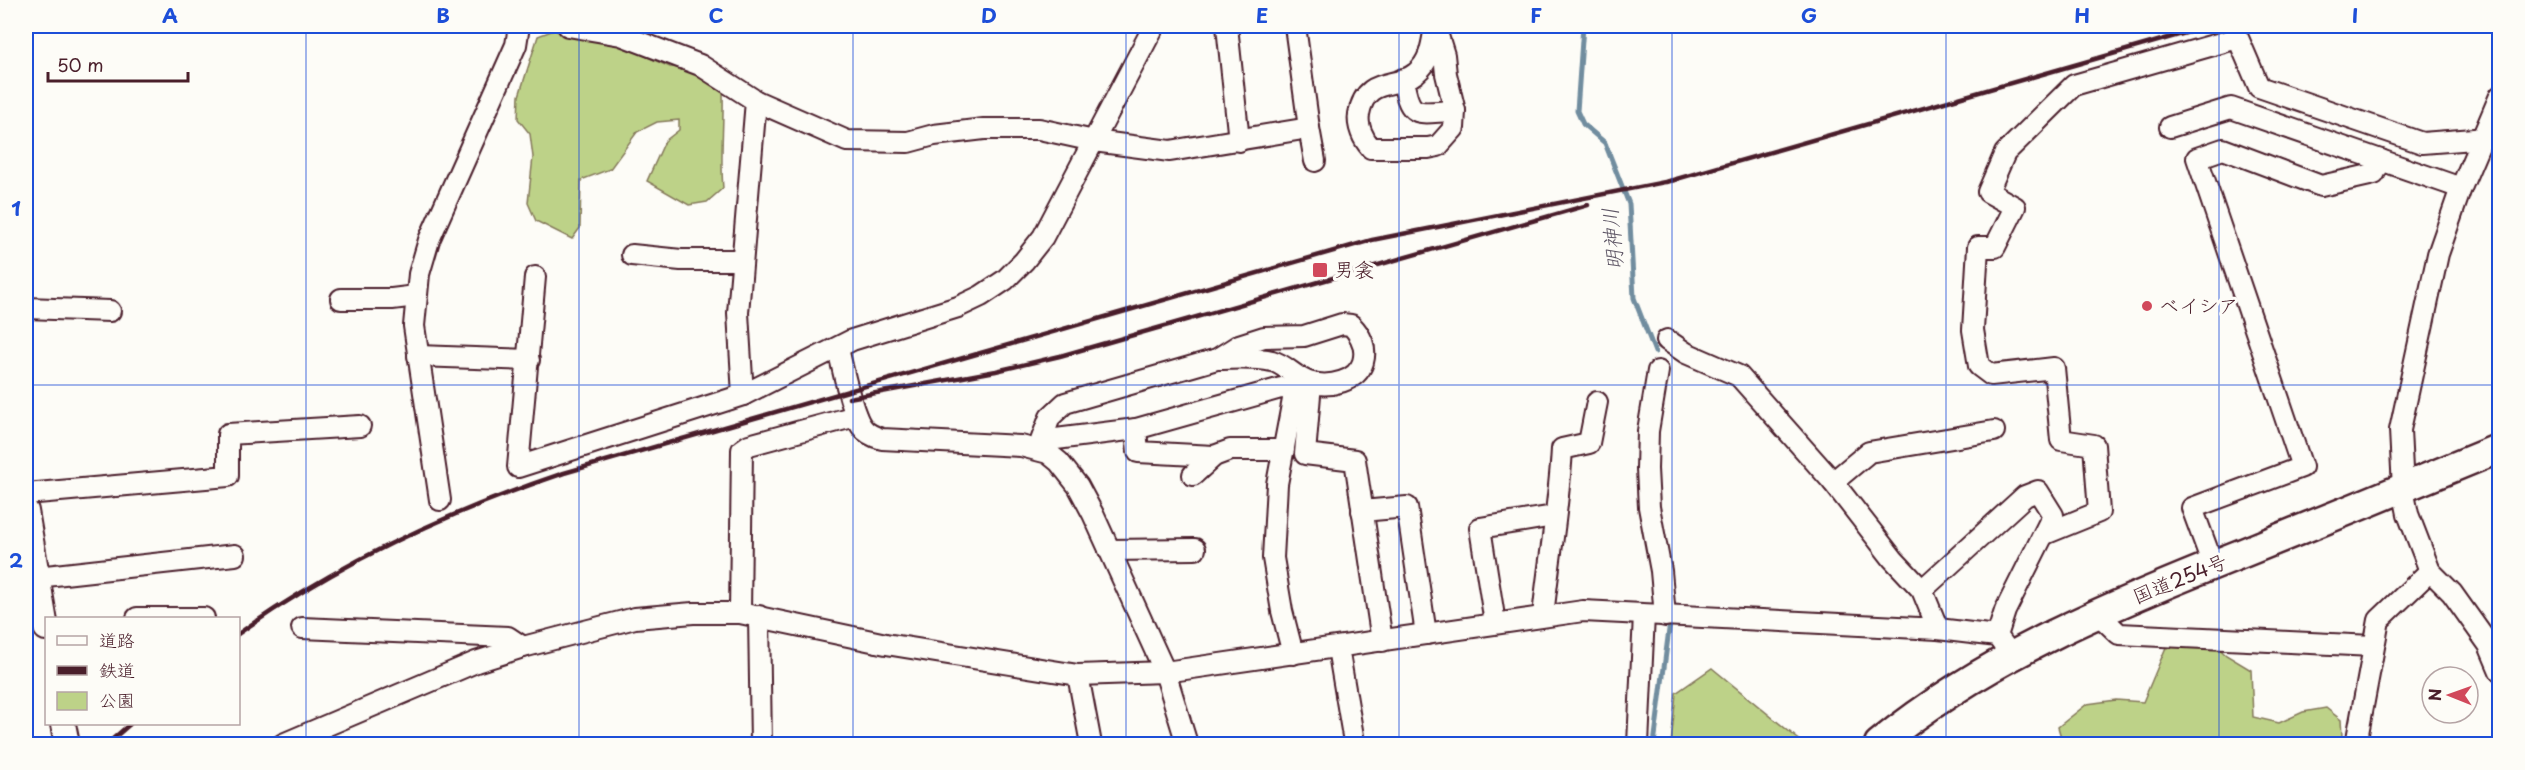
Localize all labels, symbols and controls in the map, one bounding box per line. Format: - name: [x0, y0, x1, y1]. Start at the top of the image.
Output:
- text: A: [162, 0, 178, 30]
- text: B: [436, 0, 450, 30]
- text: C: [708, 0, 724, 30]
- text: D: [981, 0, 997, 30]
- text: E: [1256, 0, 1268, 30]
- text: F: [1530, 0, 1542, 30]
- text: G: [1801, 0, 1817, 30]
- text: H: [2074, 0, 2090, 30]
- text: I: [2352, 0, 2358, 30]
- scale bar: [48, 45, 188, 83]
- text: 50 m: [57, 51, 104, 78]
- text: 1: [11, 193, 21, 223]
- water label: 明神川: [1592, 206, 1630, 272]
- place label: 男衾: [1334, 254, 1374, 284]
- marker: 男衾: [1311, 261, 1329, 279]
- place label: ベイシア: [2159, 290, 2239, 320]
- marker: ベイシア: [2140, 299, 2154, 313]
- text: 2: [9, 545, 23, 575]
- street label: 国道254号: [2128, 545, 2232, 611]
- legend: [45, 617, 240, 725]
- text: 道路: [99, 626, 135, 653]
- text: 鉄道: [99, 656, 135, 683]
- north arrow: [2420, 665, 2480, 725]
- text: 公園: [99, 686, 135, 713]
- text: N: [2422, 688, 2446, 701]

